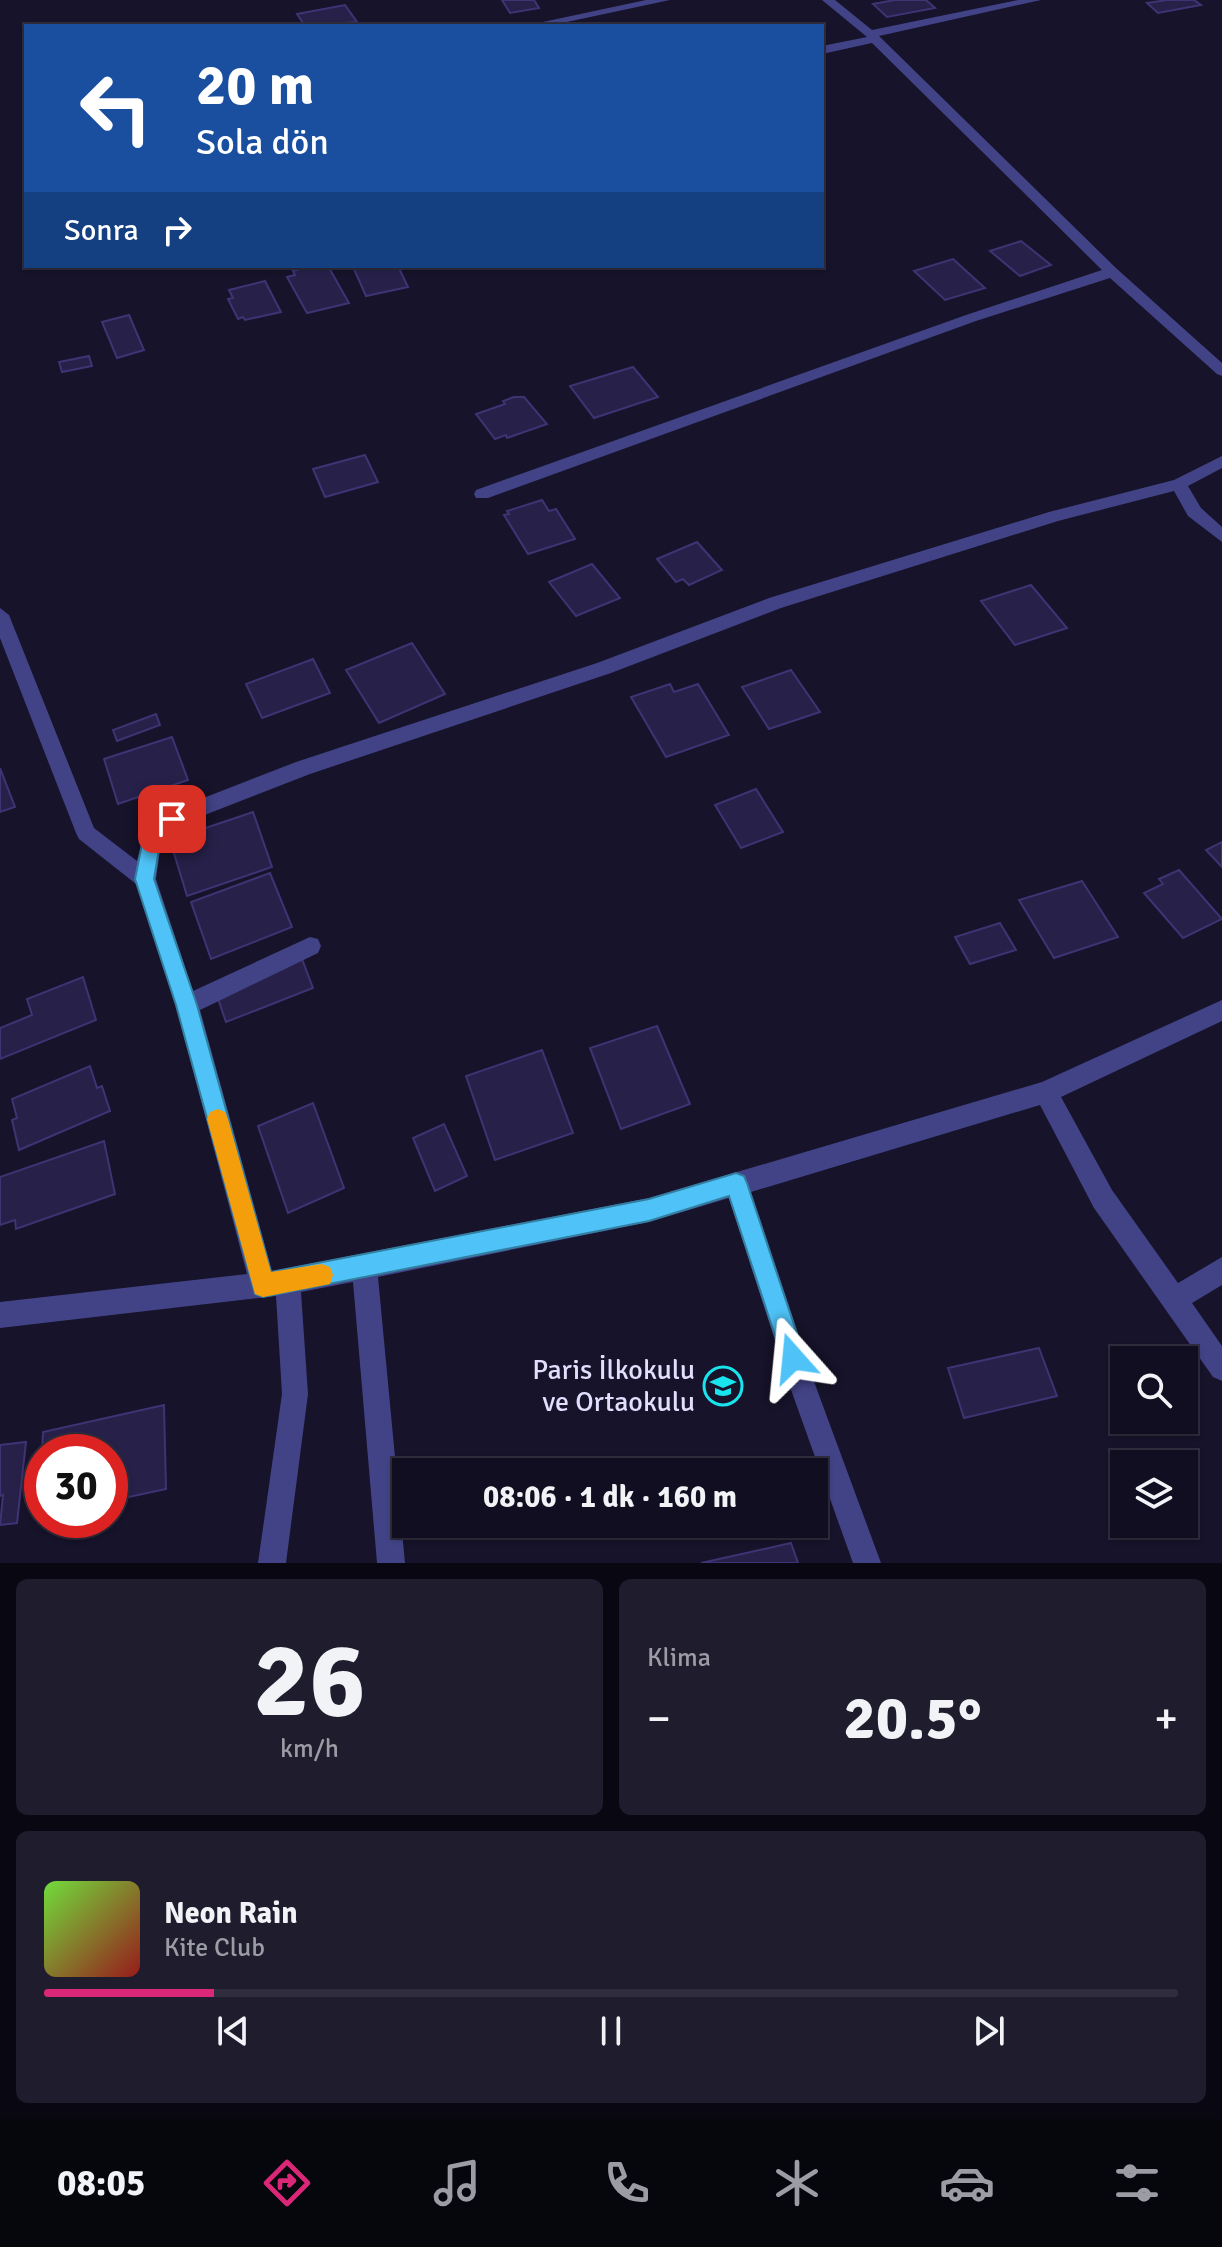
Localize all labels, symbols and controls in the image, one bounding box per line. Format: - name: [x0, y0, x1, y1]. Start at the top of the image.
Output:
- text: 20 m: [196, 51, 314, 120]
- icon: left: [64, 56, 168, 160]
- text: Sola dön: [196, 120, 329, 165]
- icon: right: [155, 208, 199, 252]
- text: Sonra: [64, 212, 139, 249]
- pin: [138, 785, 206, 853]
- icon: arrive: [150, 797, 194, 841]
- position arrow: [751, 1316, 835, 1400]
- map controls: [1110, 1346, 1198, 1538]
- button: search: [1110, 1346, 1198, 1434]
- place label: Paris İlkokulu ve Ortaokulu: [532, 1353, 695, 1419]
- school or university icon: Paris İlkokulu ve Ortaokulu: [702, 1365, 744, 1407]
- speed limit sign: 30: [24, 1434, 128, 1538]
- button: layers: [1110, 1450, 1198, 1538]
- text: 08:06 · 1 dk · 160 m: [483, 1479, 737, 1516]
- text: 26: [253, 1617, 366, 1745]
- text: Klima: [647, 1642, 711, 1674]
- text: 20.5°: [843, 1682, 982, 1756]
- text: −: [647, 1692, 671, 1746]
- text: +: [1154, 1692, 1178, 1746]
- text: km/h: [280, 1733, 339, 1765]
- text: Neon Rain: [164, 1895, 298, 1932]
- text: Kite Club: [164, 1932, 265, 1964]
- icon: previous: [211, 2009, 255, 2053]
- icon: pause: [589, 2009, 633, 2053]
- icon: next: [967, 2009, 1011, 2053]
- icon: directions: [259, 2155, 315, 2211]
- icon: music: [429, 2155, 485, 2211]
- icon: phone: [599, 2155, 655, 2211]
- icon: climate: [769, 2155, 825, 2211]
- icon: car: [939, 2155, 995, 2211]
- icon: filters: [1109, 2155, 1165, 2211]
- text: 08:05: [57, 2161, 145, 2206]

